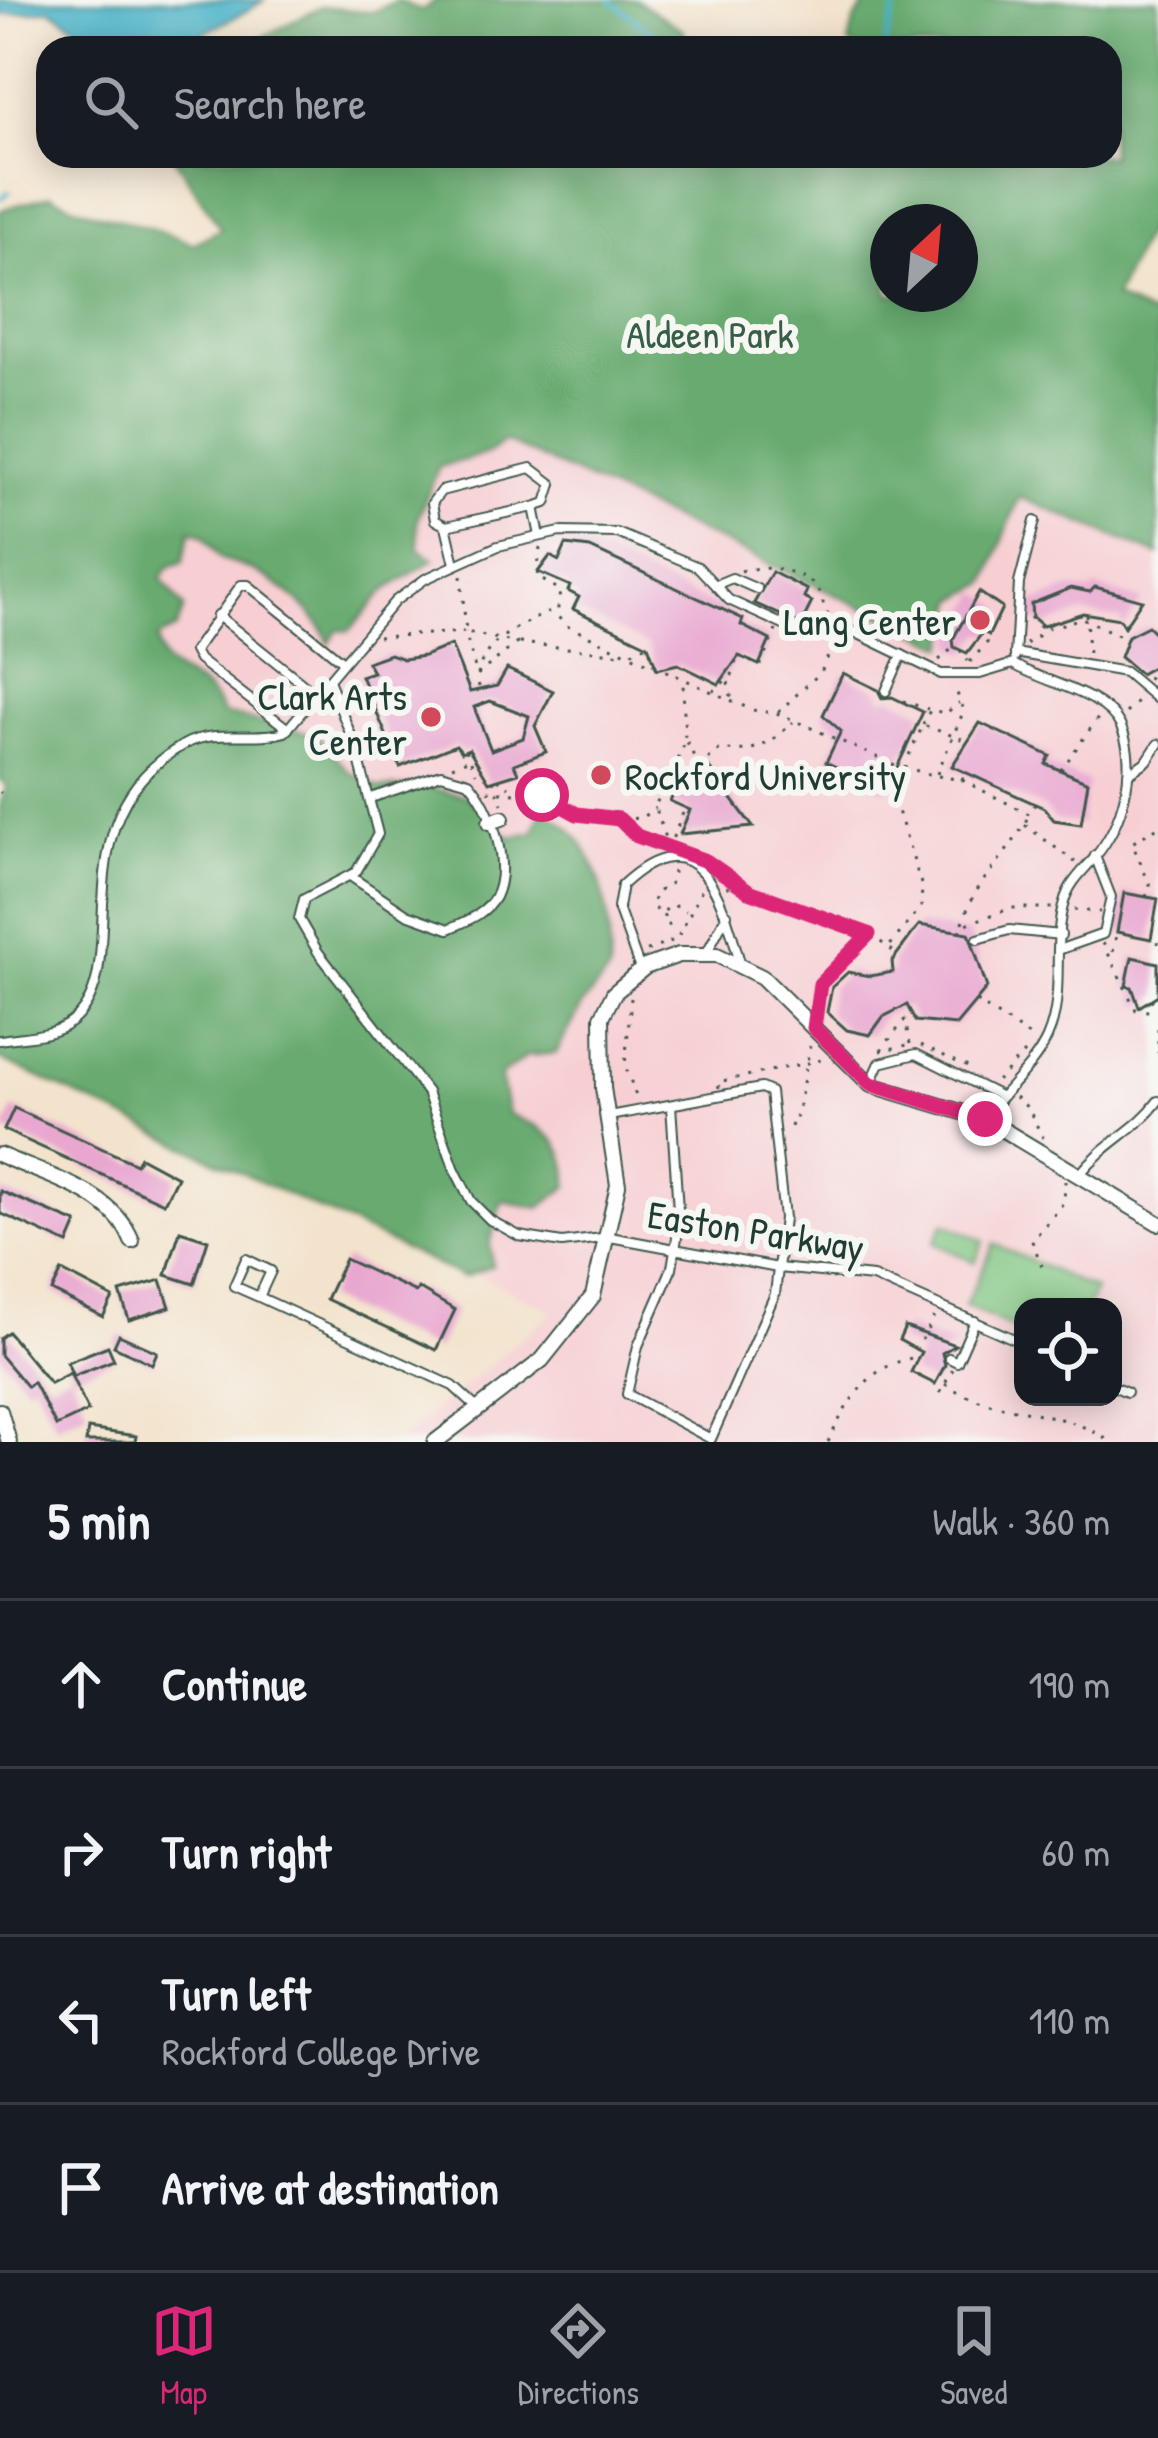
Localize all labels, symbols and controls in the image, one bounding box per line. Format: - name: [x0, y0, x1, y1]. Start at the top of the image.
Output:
- search box: [36, 36, 1122, 168]
- icon: search: [78, 69, 144, 135]
- text: Search here: [174, 72, 366, 133]
- north arrow: [870, 204, 978, 312]
- park label: Aldeen Park: [626, 307, 794, 360]
- place label: Lang Center: [784, 594, 956, 647]
- marker: Lang Center: [967, 607, 993, 633]
- place label: Clark Arts Center: [257, 669, 407, 767]
- marker: Clark Arts Center: [418, 704, 444, 730]
- place label: Rockford University: [625, 749, 906, 802]
- marker: Rockford University: [588, 762, 614, 788]
- route start: [515, 768, 569, 822]
- route end: [958, 1092, 1012, 1146]
- street label: Easton Parkway: [644, 1187, 868, 1273]
- map controls: [1014, 1298, 1122, 1406]
- button: locate: [1014, 1298, 1122, 1406]
- text: 5 min: [48, 1486, 150, 1555]
- text: Walk · 360 m: [932, 1494, 1110, 1547]
- icon: ahead: [48, 1651, 114, 1717]
- text: Continue: [162, 1653, 307, 1714]
- text: 190 m: [1029, 1657, 1110, 1710]
- icon: right: [48, 1819, 114, 1885]
- text: Turn right: [162, 1821, 331, 1882]
- text: 60 m: [1041, 1825, 1110, 1878]
- text: Turn left: [162, 1963, 311, 2024]
- icon: left: [48, 1987, 114, 2053]
- text: 110 m: [1029, 1993, 1110, 2046]
- text: Rockford College Drive: [162, 2024, 480, 2077]
- icon: arrive: [48, 2155, 114, 2221]
- text: Arrive at destination: [162, 2157, 499, 2218]
- tab: Map: [151, 2298, 217, 2414]
- tab: Directions: [518, 2298, 639, 2414]
- tab: Saved: [940, 2298, 1007, 2414]

